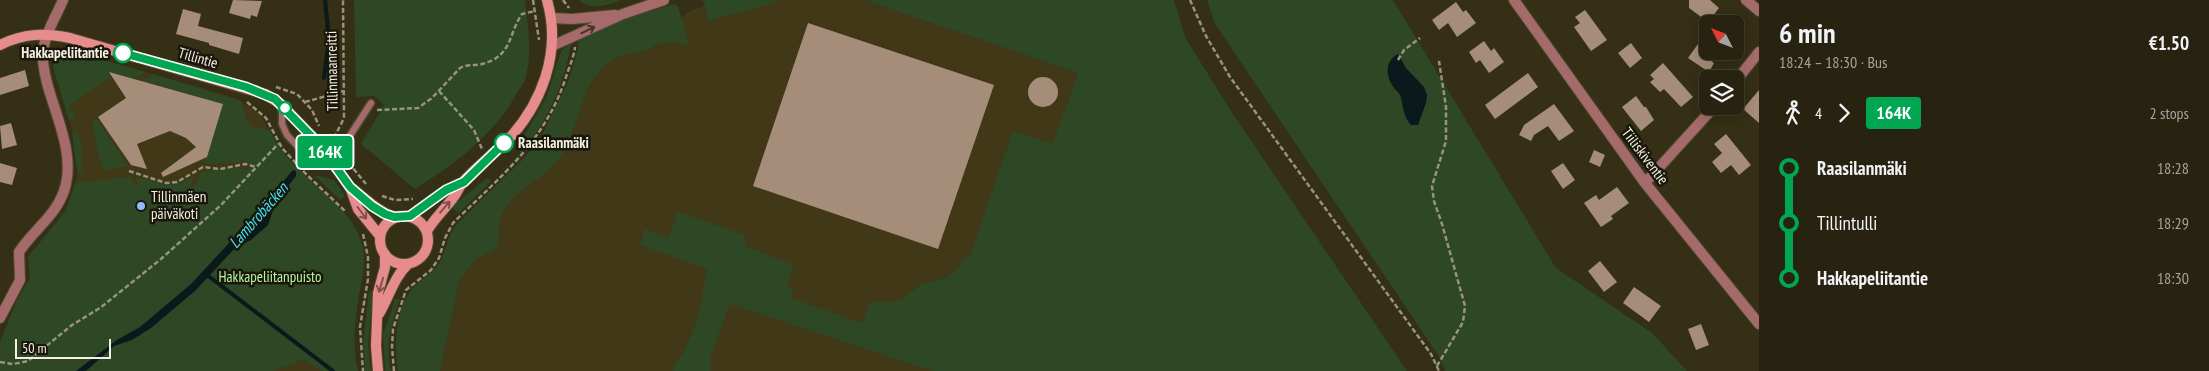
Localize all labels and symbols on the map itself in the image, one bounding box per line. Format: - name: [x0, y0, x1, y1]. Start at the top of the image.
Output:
- north arrow: [1699, 15, 1744, 60]
- one-way arrow: [580, 25, 595, 35]
- street label: Tillinmaanreitti: [321, 31, 342, 111]
- place label: Hakkapeliitantie: [21, 43, 109, 62]
- marker: Hakkapeliitantie: [113, 43, 133, 63]
- street label: Tillintie: [176, 43, 220, 72]
- unlabelled marker: [278, 101, 292, 115]
- street label: Tiiliskiventie: [1618, 124, 1673, 188]
- marker: Raasilanmäki: [494, 133, 514, 153]
- place label: Raasilanmäki: [518, 133, 589, 152]
- line badge: 164K: [290, 136, 360, 168]
- water label: Lambrobäcken: [224, 177, 292, 252]
- place label: Tillinmäen päiväkoti: [151, 187, 206, 223]
- marker: Tillinmäen päiväkoti: [135, 200, 147, 212]
- one-way arrow: [440, 200, 451, 213]
- one-way arrow: [357, 206, 367, 220]
- park label: Hakkapeliitanpuisto: [219, 267, 321, 286]
- one-way arrow: [375, 276, 385, 292]
- scale bar: [15, 336, 111, 359]

